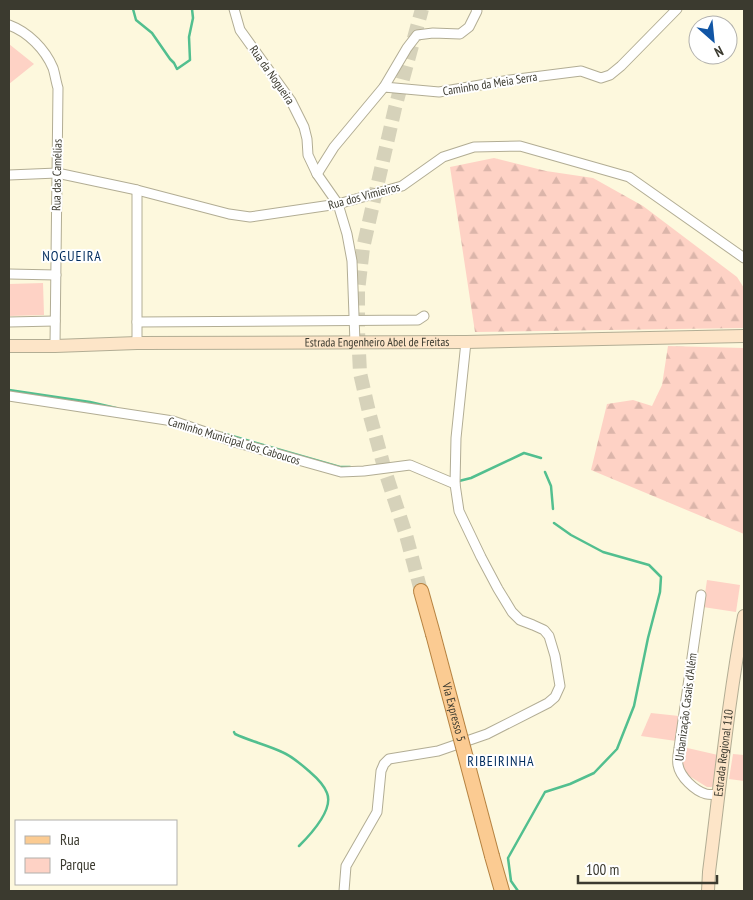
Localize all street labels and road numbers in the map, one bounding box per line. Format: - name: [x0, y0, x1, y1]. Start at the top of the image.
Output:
- street label: Rua da Nogueira: [247, 42, 298, 107]
- street label: Caminho da Meia Serra: [442, 69, 538, 98]
- street label: Rua das Camélias: [48, 139, 65, 211]
- street label: Rua dos Vimieiros: [326, 179, 401, 212]
- street label: Estrada Engenheiro Abel de Freitas: [305, 334, 449, 349]
- street label: Caminho Municipal dos Caboucos: [166, 413, 302, 468]
- street label: Urbanização Casais d'Além: [671, 652, 700, 762]
- street label: Via Expresso 5: [439, 680, 469, 743]
- street label: Estrada Regional 110: [710, 708, 736, 797]

